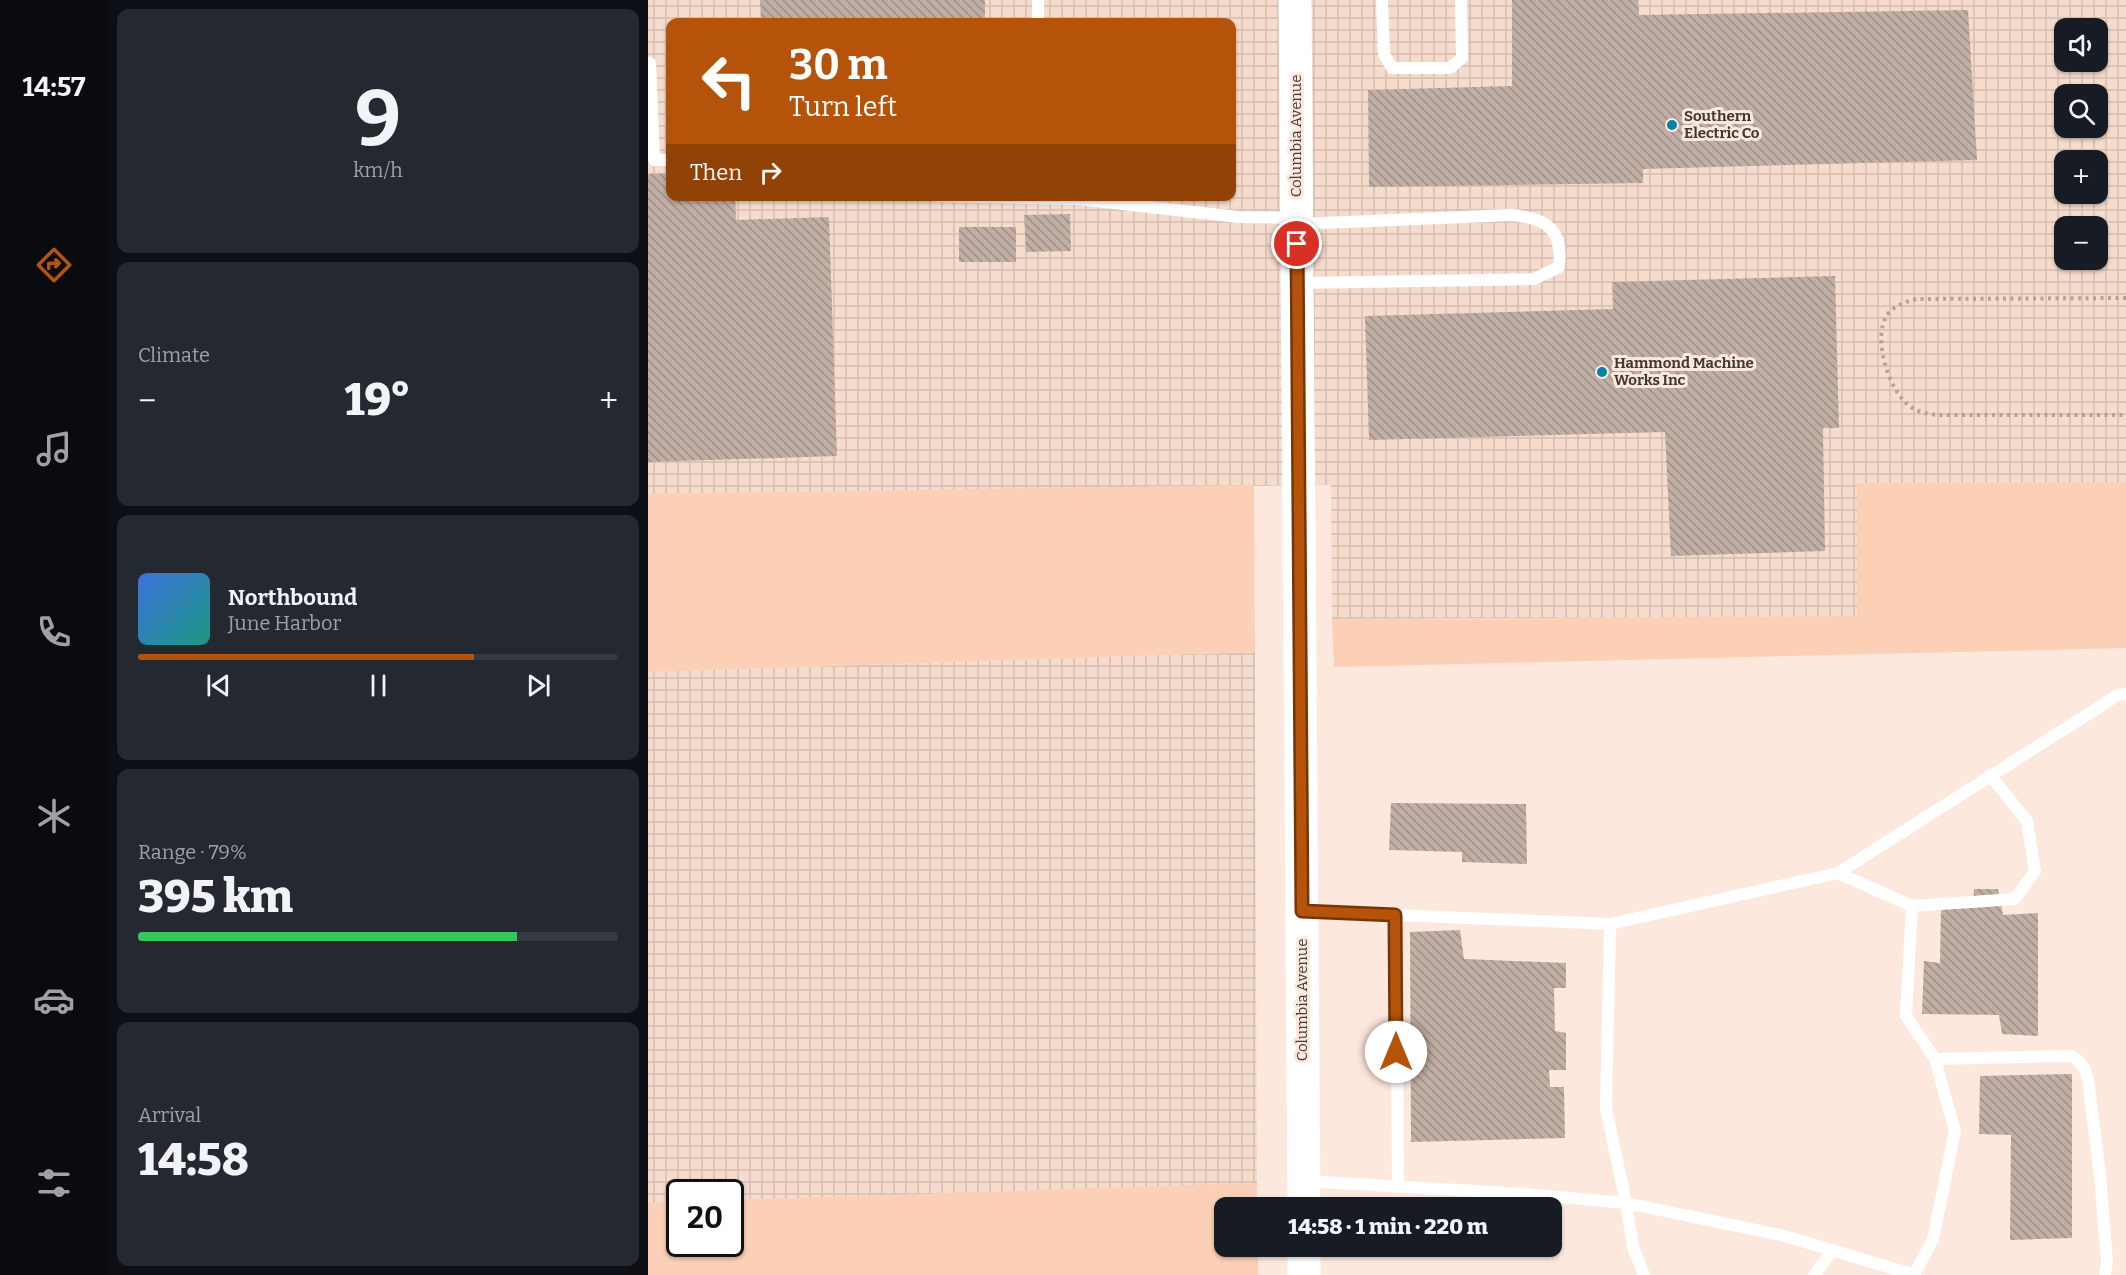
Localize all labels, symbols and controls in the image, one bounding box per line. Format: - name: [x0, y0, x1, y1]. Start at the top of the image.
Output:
- map controls: [2054, 18, 2108, 270]
- button: sound: [2054, 18, 2108, 72]
- text: 30 m: [789, 40, 888, 90]
- icon: left: [690, 42, 768, 120]
- text: 14:57: [22, 71, 86, 103]
- text: 9: [355, 72, 401, 166]
- street label: Columbia Avenue: [1287, 75, 1305, 197]
- button: search: [2054, 84, 2108, 138]
- text: Turn left: [789, 91, 897, 123]
- place label: Southern Electric Co: [1684, 107, 1760, 142]
- marker: Southern Electric Co: [1665, 118, 1679, 132]
- button: +: [2054, 150, 2108, 204]
- icon: right: [754, 156, 787, 189]
- text: km/h: [353, 158, 403, 182]
- text: Then: [690, 159, 742, 186]
- button: −: [2054, 216, 2108, 270]
- pin: [1271, 218, 1322, 269]
- icon: arrive: [1280, 227, 1313, 260]
- icon: directions: [33, 244, 75, 286]
- text: Climate: [138, 343, 210, 367]
- place label: Hammond Machine Works Inc: [1614, 354, 1754, 389]
- marker: Hammond Machine Works Inc: [1595, 365, 1609, 379]
- text: 19°: [345, 373, 411, 427]
- text: −: [138, 381, 156, 421]
- text: +: [599, 381, 618, 421]
- icon: music: [33, 428, 75, 470]
- text: Northbound: [228, 584, 357, 611]
- icon: phone: [33, 611, 75, 653]
- text: June Harbor: [228, 611, 341, 635]
- icon: previous: [202, 669, 235, 702]
- icon: pause: [362, 669, 395, 702]
- icon: next: [522, 669, 555, 702]
- icon: climate: [33, 795, 75, 837]
- text: Range · 79%: [138, 840, 247, 864]
- text: 395 km: [138, 870, 293, 924]
- street label: Columbia Avenue: [1293, 939, 1311, 1061]
- icon: car: [33, 979, 75, 1021]
- position arrow: [1364, 1020, 1428, 1084]
- text: Arrival: [138, 1103, 201, 1127]
- text: 14:58: [138, 1133, 249, 1187]
- icon: filters: [33, 1162, 75, 1204]
- speed limit sign: 20: [666, 1179, 744, 1257]
- text: 14:58 · 1 min · 220 m: [1288, 1213, 1488, 1240]

